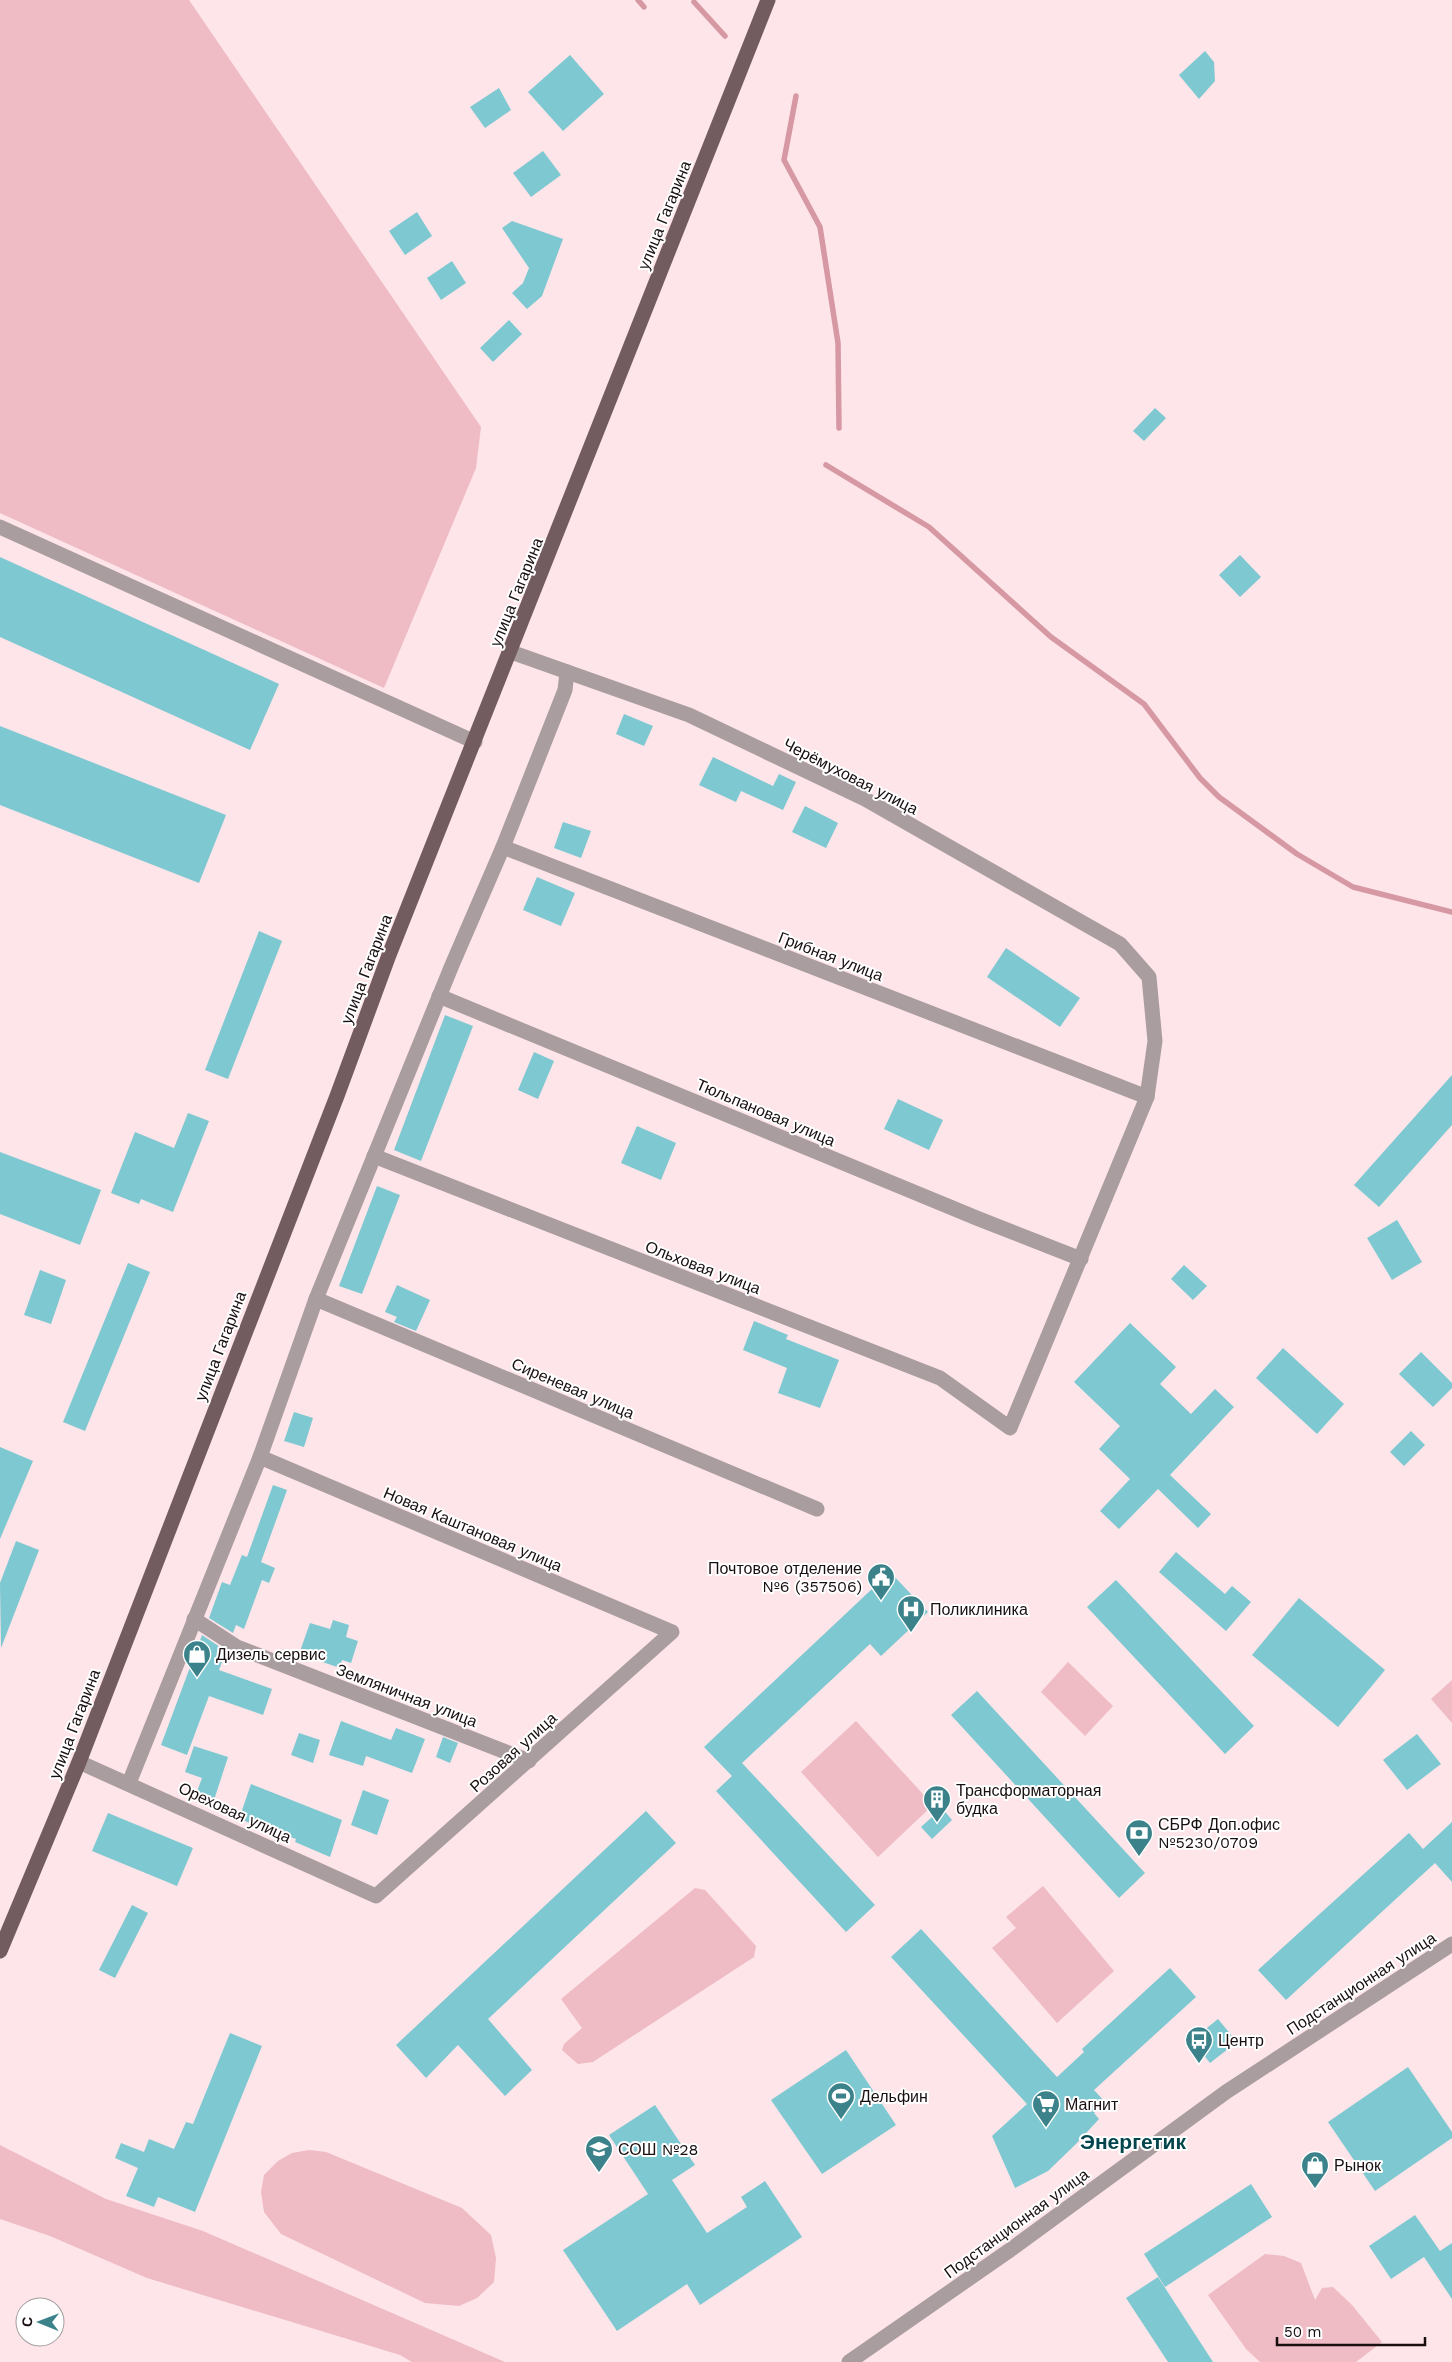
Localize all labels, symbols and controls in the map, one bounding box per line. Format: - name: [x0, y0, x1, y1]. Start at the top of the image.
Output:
- street label: улица Гагарина: [634, 158, 695, 273]
- street label: улица Гагарина: [486, 535, 547, 650]
- street label: Черёмуховая улица: [780, 734, 921, 819]
- street label: улица Гагарина: [337, 912, 396, 1027]
- street label: Грибная улица: [776, 928, 886, 985]
- street label: Тюльпановая улица: [694, 1075, 838, 1150]
- street label: Ольховая улица: [642, 1237, 763, 1298]
- street label: улица Гагарина: [191, 1289, 250, 1404]
- street label: Сиреневая улица: [509, 1354, 637, 1423]
- street label: Новая Каштановая улица: [381, 1483, 565, 1576]
- place label: Почтовое отделение №6 (357506): [708, 1559, 862, 1596]
- public building icon: Почтовое отделение №6 (357506): [866, 1562, 896, 1601]
- hospital icon: Поликлиника: [896, 1594, 926, 1633]
- place label: Поликлиника: [930, 1600, 1028, 1619]
- shop icon: Дизель сервис: [182, 1639, 212, 1678]
- place label: Дизель сервис: [216, 1645, 326, 1664]
- street label: Земляничная улица: [334, 1660, 480, 1731]
- street label: улица Гагарина: [45, 1667, 104, 1782]
- street label: Розовая улица: [466, 1708, 561, 1796]
- street label: Ореховая улица: [176, 1778, 294, 1847]
- place label: Трансформаторная будка: [956, 1781, 1101, 1818]
- building icon: Трансформаторная будка: [922, 1784, 952, 1823]
- place label: СБРФ Доп.офис №5230/0709: [1158, 1815, 1280, 1852]
- bank icon: СБРФ Доп.офис №5230/0709: [1124, 1818, 1154, 1857]
- street label: Подстанционная улица: [1283, 1928, 1439, 2039]
- bus stop icon: Центр: [1184, 2025, 1214, 2064]
- place label: Центр: [1218, 2031, 1264, 2050]
- sports icon: Дельфин: [826, 2081, 856, 2120]
- place label: Дельфин: [860, 2087, 928, 2106]
- supermarket icon: Магнит: [1031, 2089, 1061, 2128]
- place label: Магнит: [1065, 2095, 1119, 2114]
- district label: Энергетик: [1080, 2129, 1186, 2154]
- school or university icon: СОШ №28: [584, 2134, 614, 2173]
- place label: СОШ №28: [618, 2140, 698, 2159]
- shop icon: Рынок: [1300, 2150, 1330, 2189]
- place label: Рынок: [1334, 2156, 1382, 2175]
- street label: Подстанционная улица: [940, 2165, 1092, 2282]
- north arrow: [15, 2297, 65, 2347]
- scale bar: [1277, 2314, 1424, 2346]
- text: С: [19, 2317, 35, 2327]
- text: 50 m: [1284, 2323, 1321, 2341]

